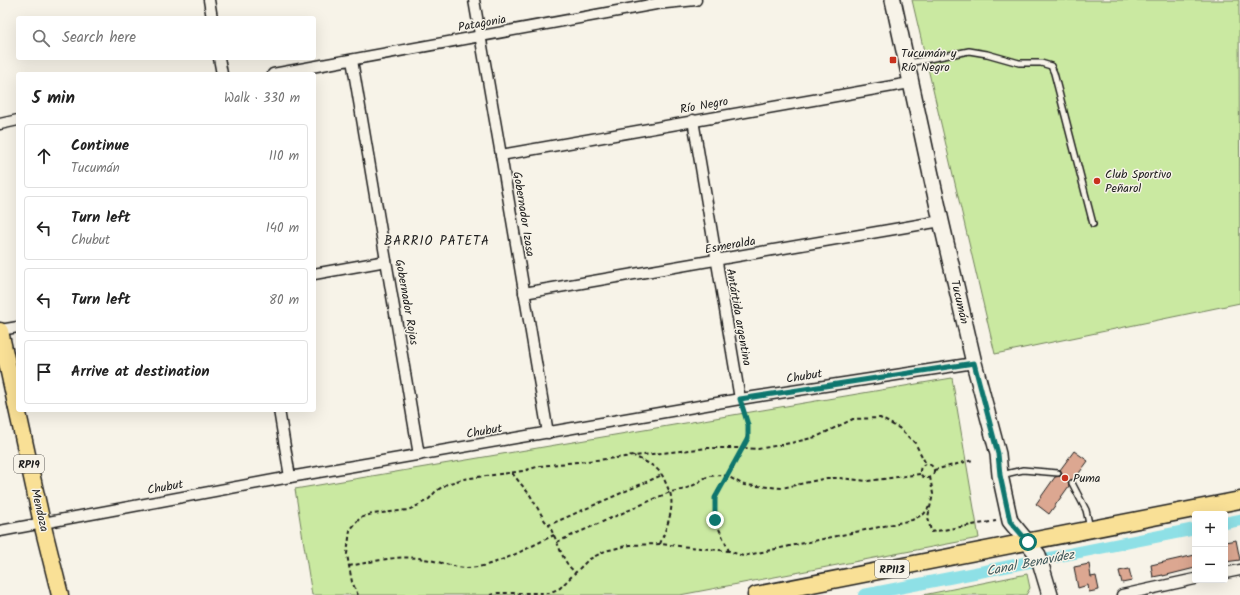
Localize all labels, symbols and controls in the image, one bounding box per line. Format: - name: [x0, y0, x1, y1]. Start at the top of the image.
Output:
- street label: Patagonia: [457, 10, 508, 37]
- search box: [16, 16, 316, 60]
- text: Search here: [62, 26, 136, 50]
- icon: search: [30, 27, 52, 49]
- place label: Tucumán y Río Negro: [901, 44, 957, 77]
- marker: Tucumán y Río Negro: [888, 55, 898, 65]
- text: 5 min: [32, 85, 75, 112]
- text: Walk · 330 m: [224, 88, 300, 109]
- street label: Río Negro: [678, 92, 730, 119]
- text: Continue: [71, 134, 129, 158]
- icon: ahead: [33, 145, 55, 167]
- text: 110 m: [269, 146, 299, 167]
- text: Tucumán: [71, 158, 120, 179]
- place label: Club Sportivo Peñarol: [1105, 165, 1172, 198]
- street label: Gobernador Izasa: [507, 170, 540, 258]
- marker: Club Sportivo Peñarol: [1092, 176, 1102, 186]
- text: Turn left: [71, 206, 131, 230]
- icon: left: [33, 217, 55, 239]
- text: 140 m: [266, 218, 299, 239]
- text: Chubut: [71, 230, 110, 251]
- district label: BARRIO PATETA: [384, 231, 490, 252]
- street label: Esmeralda: [703, 232, 757, 259]
- street label: Gobernador Rojas: [390, 258, 423, 347]
- street label: Antártida argentina: [721, 267, 756, 368]
- street label: Tucumán: [945, 278, 974, 326]
- text: Turn left: [71, 288, 131, 312]
- icon: left: [33, 289, 55, 311]
- text: 80 m: [269, 290, 299, 311]
- text: Arrive at destination: [71, 360, 210, 384]
- icon: arrive: [33, 361, 55, 383]
- street label: Chubut: [785, 364, 824, 389]
- street label: Chubut: [465, 419, 504, 444]
- road number: RP19: [14, 455, 44, 473]
- place label: Puma: [1073, 469, 1101, 488]
- marker: Puma: [1060, 473, 1070, 483]
- street label: Chubut: [146, 475, 185, 500]
- street label: Mendoza: [25, 487, 54, 534]
- route end: [706, 511, 724, 529]
- map controls: [1192, 511, 1228, 583]
- button: +: [1192, 511, 1228, 547]
- route start: [1019, 533, 1037, 551]
- water label: Canal Benavídez: [985, 544, 1077, 582]
- button: −: [1192, 547, 1228, 583]
- road number: RP113: [875, 560, 909, 578]

